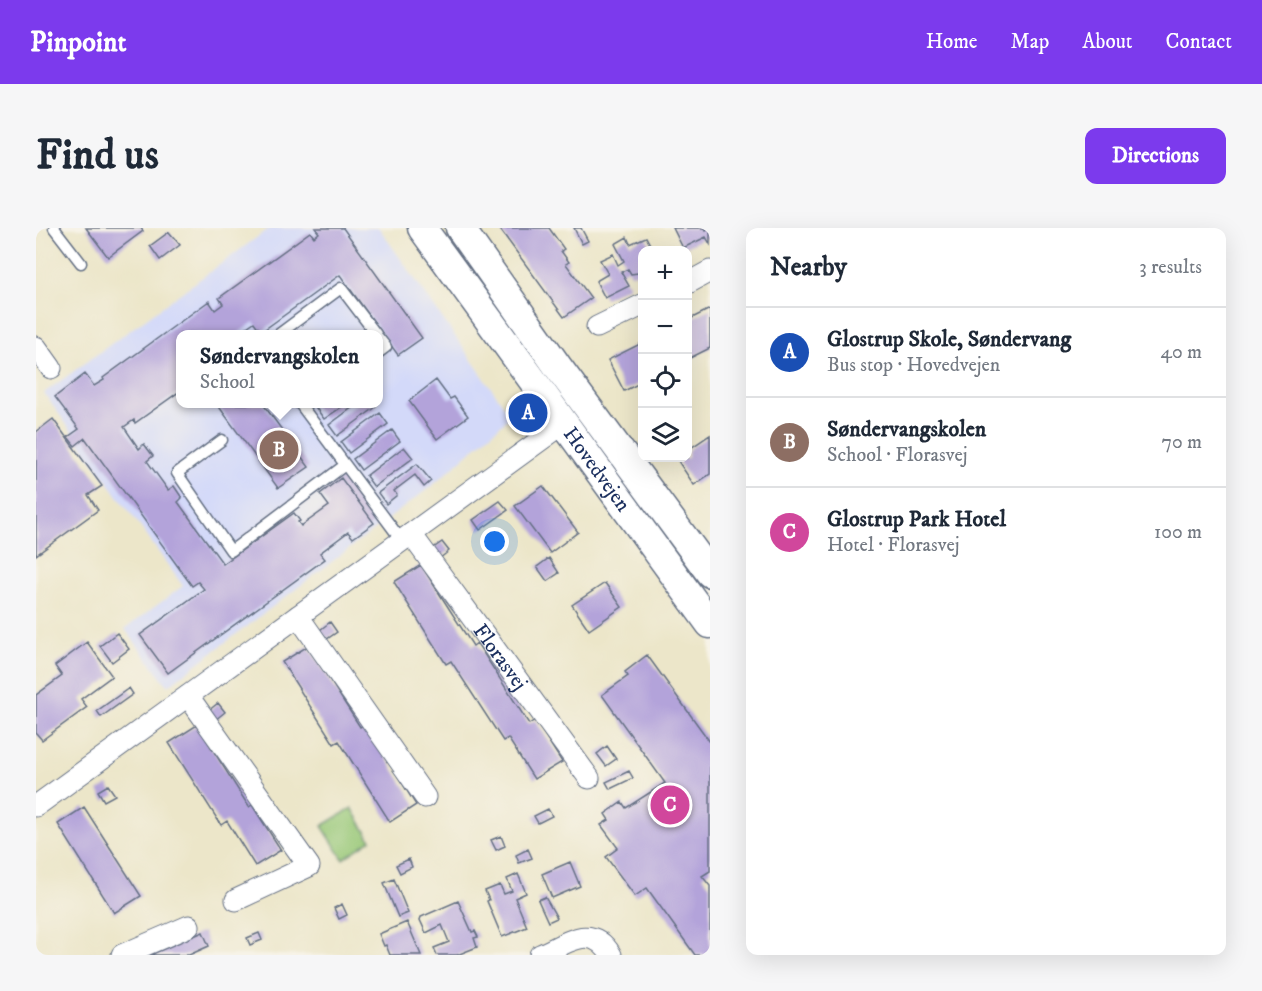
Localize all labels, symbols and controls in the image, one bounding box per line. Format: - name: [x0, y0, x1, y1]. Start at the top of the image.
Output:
- text: Pinpoint: [30, 25, 126, 60]
- text: Home: [926, 29, 978, 55]
- text: Map: [1011, 29, 1049, 55]
- text: About: [1082, 29, 1133, 55]
- text: Contact: [1166, 29, 1232, 55]
- button: Directions: [1085, 128, 1226, 184]
- text: Find us: [36, 130, 159, 182]
- map controls: [638, 246, 692, 462]
- button: +: [638, 246, 692, 300]
- text: Nearby: [770, 251, 847, 284]
- text: 3 results: [1139, 255, 1202, 280]
- button: −: [638, 300, 692, 354]
- text: Glostrup Skole, Søndervang: [827, 326, 1071, 353]
- popup: [176, 330, 383, 408]
- text: A: [783, 340, 796, 365]
- text: 40 m: [1160, 340, 1202, 365]
- text: Søndervangskolen: [200, 343, 359, 370]
- text: Bus stop · Hovedvejen: [827, 353, 1000, 378]
- button: locate: [638, 354, 692, 408]
- text: School: [200, 370, 255, 395]
- pin: A: [508, 390, 548, 435]
- button: layers: [638, 408, 692, 462]
- text: Søndervangskolen: [827, 416, 986, 443]
- street label: Hovedvejen: [557, 422, 636, 517]
- pin: B: [260, 428, 298, 472]
- text: B: [783, 430, 796, 455]
- text: 70 m: [1161, 430, 1202, 455]
- text: School · Florasvej: [827, 443, 968, 468]
- text: Glostrup Park Hotel: [827, 506, 1006, 533]
- text: C: [783, 520, 796, 545]
- text: 100 m: [1154, 520, 1202, 545]
- your location: [480, 527, 509, 556]
- text: Hotel · Florasvej: [827, 533, 960, 558]
- street label: Florasvej: [467, 619, 533, 696]
- pin: C: [650, 782, 690, 828]

